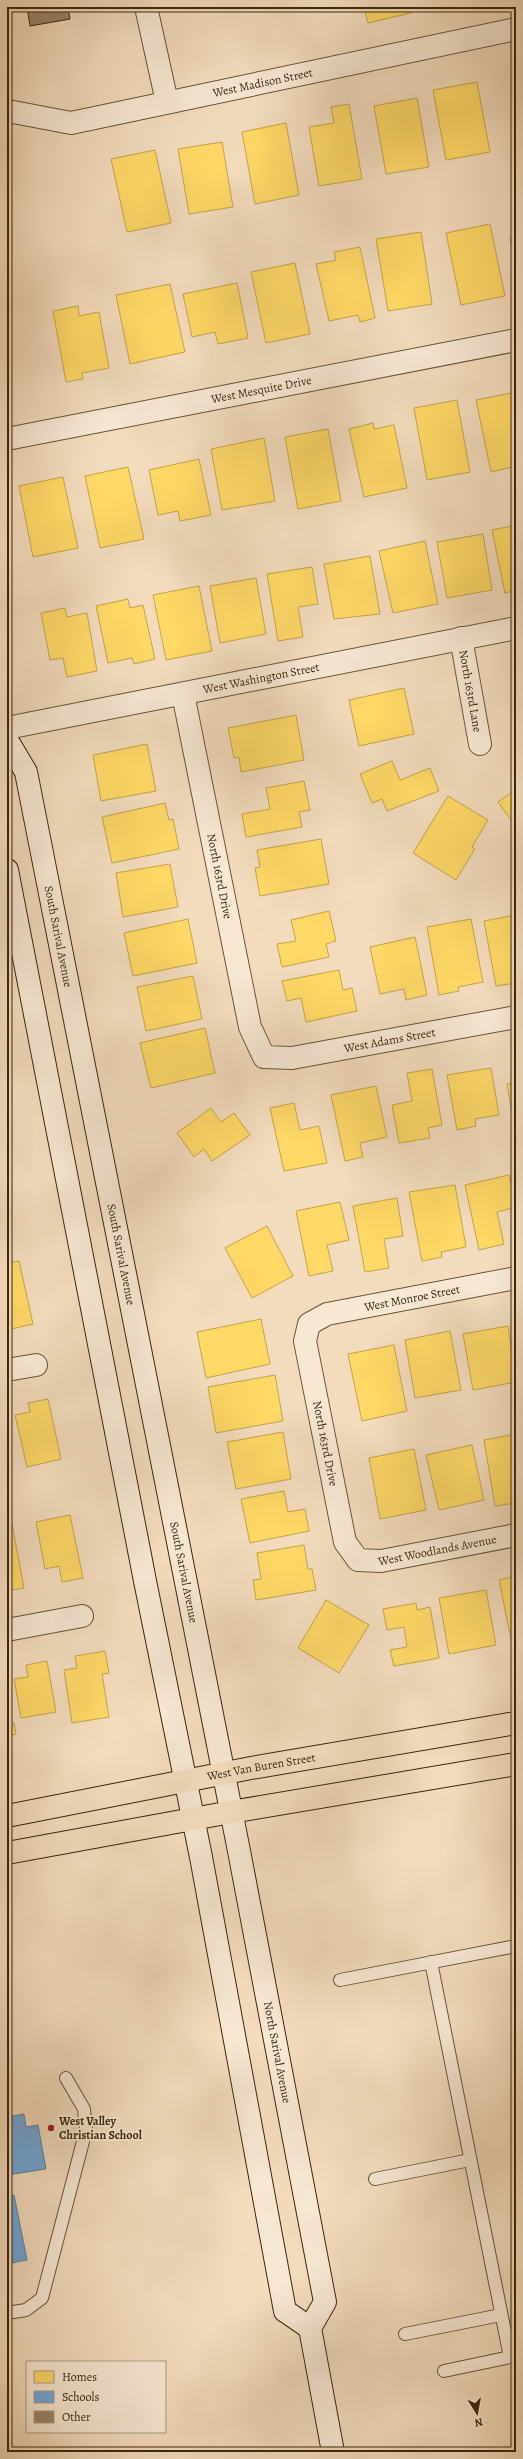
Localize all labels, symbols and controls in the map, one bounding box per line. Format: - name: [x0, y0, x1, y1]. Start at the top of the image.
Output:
- street label: West Madison Street: [210, 64, 314, 101]
- street label: West Mesquite Drive: [209, 372, 313, 407]
- street label: North 163rd Lane: [455, 649, 486, 734]
- street label: West Washington Street: [201, 659, 321, 698]
- street label: North 163rd Drive: [203, 832, 236, 920]
- street label: South Sarival Avenue: [41, 885, 76, 989]
- street label: West Adams Street: [342, 1024, 437, 1057]
- street label: South Sarival Avenue: [103, 1202, 139, 1307]
- street label: West Monroe Street: [362, 1281, 461, 1315]
- street label: North 163rd Drive: [309, 1399, 342, 1488]
- street label: South Sarival Avenue: [166, 1520, 202, 1624]
- street label: West Woodlands Avenue: [376, 1531, 498, 1570]
- street label: West Van Buren Street: [205, 1749, 317, 1785]
- street label: North Sarival Avenue: [260, 2000, 295, 2105]
- place label: West Valley Christian School: [58, 2113, 143, 2143]
- marker: West Valley Christian School: [46, 2123, 56, 2133]
- legend: [26, 2361, 166, 2433]
- text: Homes: [62, 2369, 97, 2385]
- text: Schools: [62, 2389, 99, 2405]
- north arrow: [457, 2393, 497, 2433]
- text: Other: [62, 2409, 91, 2425]
- text: N: [473, 2414, 484, 2430]

